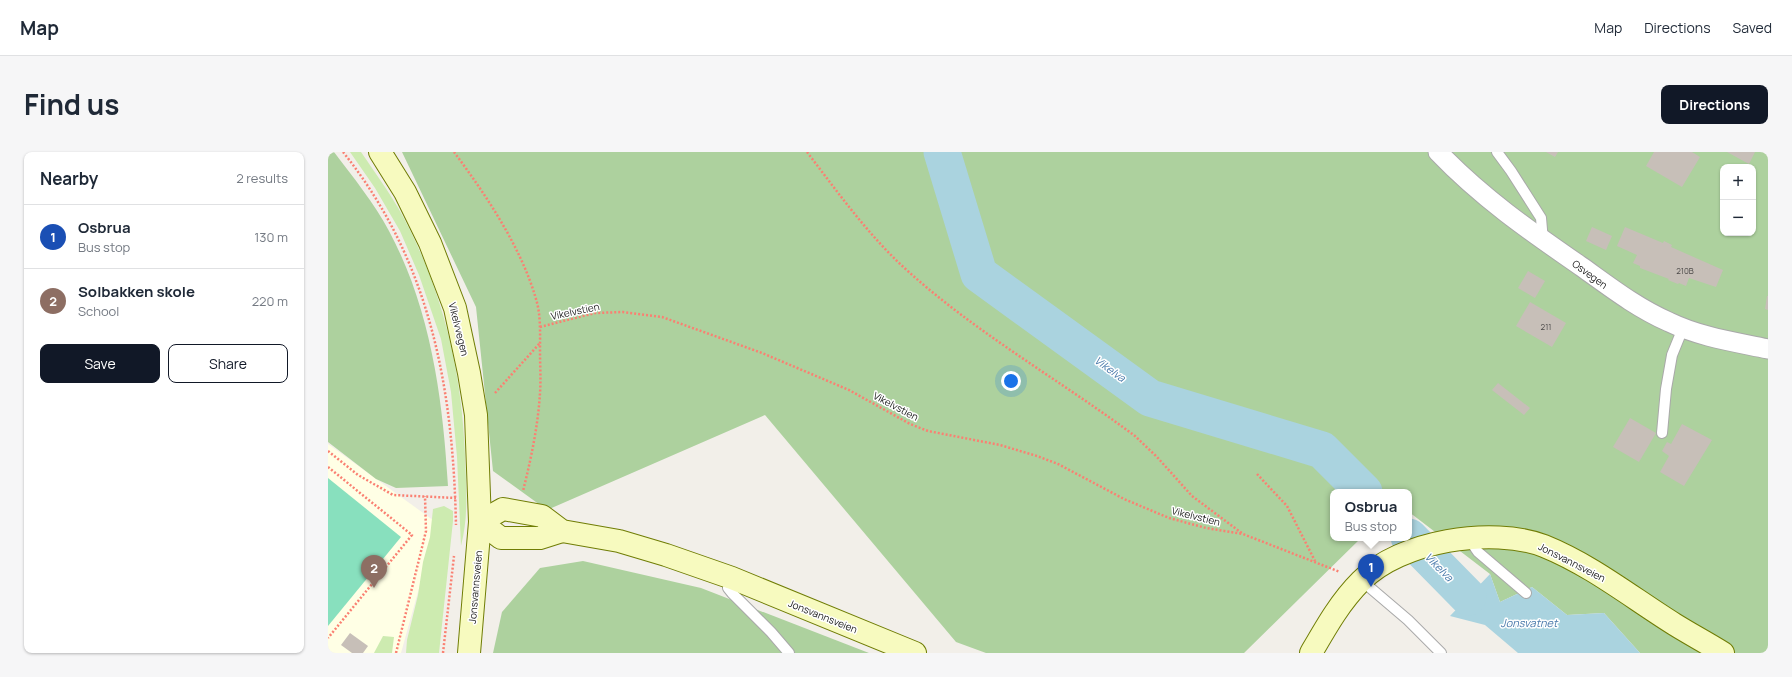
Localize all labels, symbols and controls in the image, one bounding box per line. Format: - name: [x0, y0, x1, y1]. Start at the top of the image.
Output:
- text: Map: [20, 15, 59, 41]
- text: Map: [1594, 18, 1622, 37]
- text: Directions: [1644, 18, 1711, 37]
- text: Saved: [1733, 18, 1772, 37]
- text: Find us: [24, 85, 119, 123]
- button: Directions: [1661, 85, 1768, 124]
- map controls: [1720, 164, 1756, 236]
- button: +: [1720, 164, 1756, 200]
- text: Nearby: [40, 167, 98, 190]
- text: 2 results: [236, 169, 288, 187]
- button: −: [1720, 200, 1756, 236]
- text: Osbrua: [78, 217, 131, 238]
- text: 1: [50, 228, 56, 246]
- text: 130 m: [254, 228, 288, 246]
- text: Bus stop: [78, 238, 130, 256]
- street label: Osvegen: [1569, 256, 1611, 292]
- house number: 210B: [1676, 265, 1694, 276]
- text: Solbakken skole: [78, 281, 195, 302]
- text: 2: [49, 292, 57, 310]
- text: 220 m: [252, 292, 288, 310]
- street label: Vikelvstien: [549, 299, 601, 323]
- street label: Vikelvvegen: [446, 301, 472, 357]
- text: School: [78, 302, 119, 320]
- house number: 211: [1541, 321, 1551, 332]
- button: Save: [40, 344, 160, 383]
- button: Share: [168, 344, 288, 383]
- water label: Vikelva: [1092, 352, 1129, 385]
- your location: [1001, 371, 1021, 391]
- street label: Vikelvstien: [871, 388, 921, 424]
- popup: [1330, 489, 1412, 541]
- text: Osbrua: [1345, 496, 1397, 517]
- street label: Vikelvstien: [1170, 503, 1222, 529]
- text: Bus stop: [1345, 517, 1397, 535]
- street label: Jonsvannsveien: [1536, 539, 1608, 585]
- water label: Vikelva: [1422, 549, 1458, 585]
- street label: Jonsvannsveien: [465, 550, 485, 624]
- pin: 1: [1358, 554, 1384, 587]
- pin: 2: [361, 555, 387, 588]
- street label: Jonsvannsveien: [786, 596, 860, 636]
- water label: Jonsvatnet: [1501, 615, 1559, 630]

